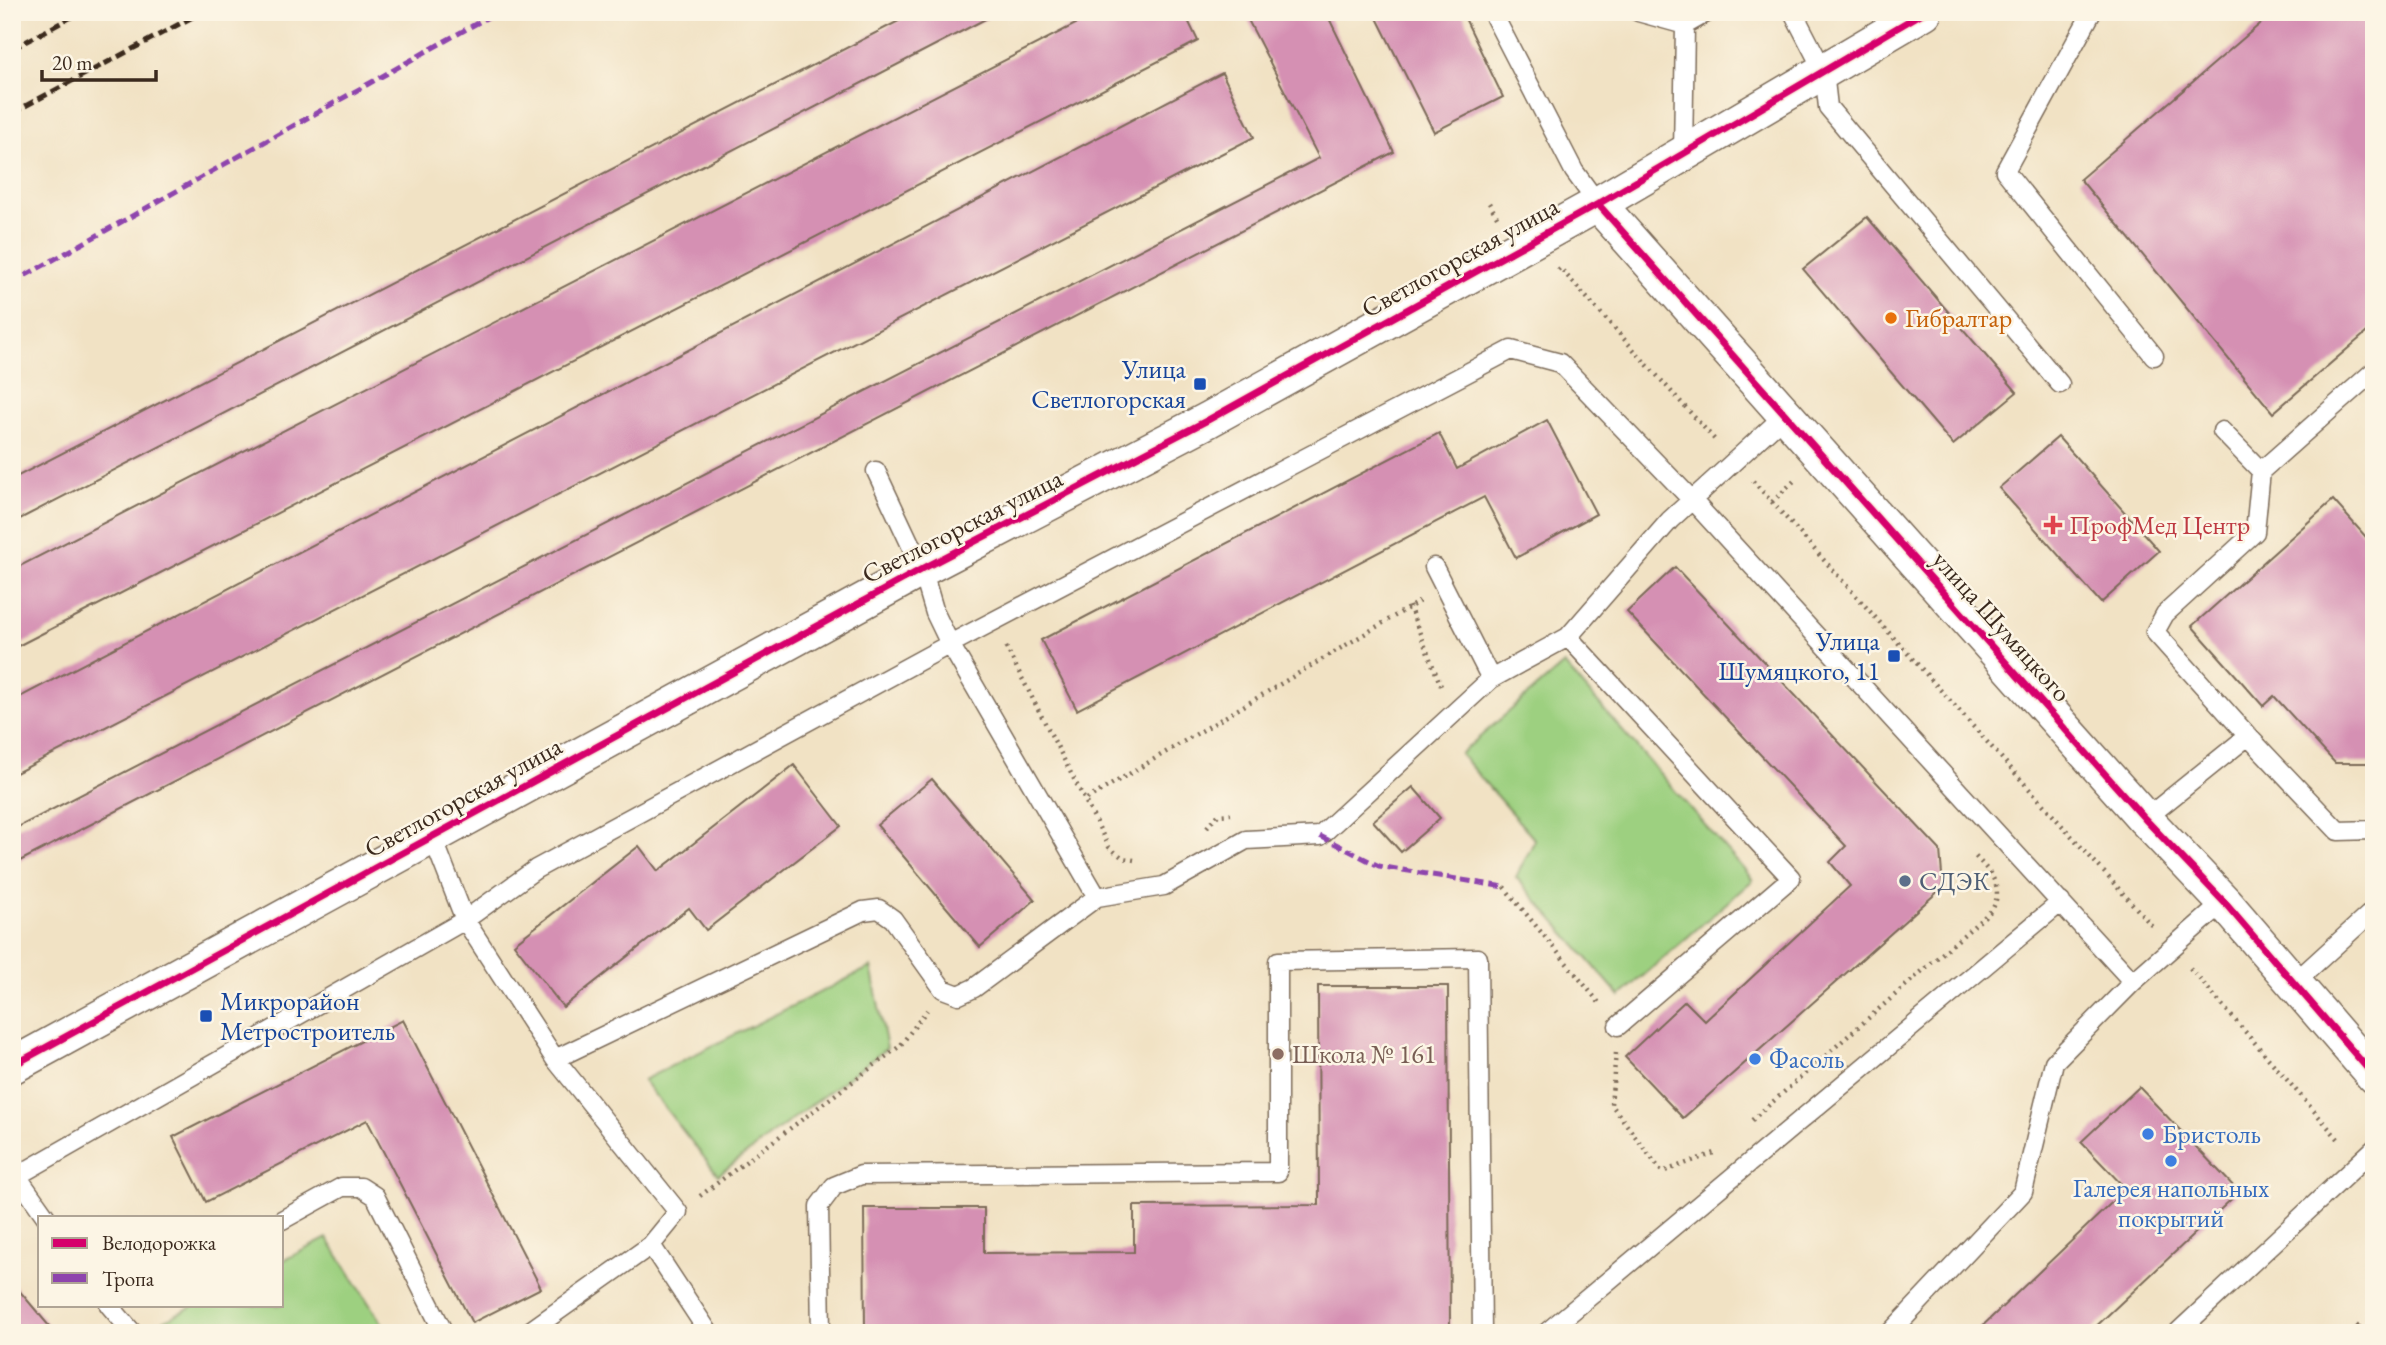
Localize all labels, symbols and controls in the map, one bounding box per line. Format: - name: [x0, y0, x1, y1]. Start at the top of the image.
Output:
- scale bar: [42, 38, 156, 82]
- text: 20 m: [52, 49, 93, 76]
- street label: Светлогорская улица: [1355, 188, 1565, 325]
- place label: Гибралтар: [1905, 301, 2012, 335]
- marker: Гибралтар: [1883, 310, 1899, 326]
- place label: Улица Светлогорская: [1031, 352, 1187, 416]
- marker: Улица Светлогорская: [1192, 376, 1208, 392]
- street label: Светлогорская улица: [856, 460, 1069, 591]
- place label: ПрофМед Центр: [2069, 508, 2250, 542]
- marker: ПрофМед Центр: [2043, 515, 2063, 535]
- street label: улица Шумяцкого: [1925, 543, 2079, 709]
- place label: Улица Шумяцкого, 11: [1718, 624, 1881, 688]
- marker: Улица Шумяцкого, 11: [1886, 648, 1902, 664]
- street label: Светлогорская улица: [358, 728, 568, 865]
- place label: СДЭК: [1919, 864, 1991, 898]
- marker: СДЭК: [1897, 873, 1913, 889]
- place label: Микрорайон Метростроитель: [220, 984, 395, 1048]
- marker: Микрорайон Метростроитель: [198, 1008, 214, 1024]
- place label: Школа № 161: [1292, 1037, 1436, 1071]
- place label: Фасоль: [1769, 1042, 1845, 1076]
- marker: Школа № 161: [1270, 1046, 1286, 1062]
- marker: Фасоль: [1747, 1051, 1763, 1067]
- place label: Бристоль: [2162, 1117, 2261, 1151]
- marker: Бристоль: [2140, 1126, 2156, 1142]
- marker: Галерея напольных покрытий: [2163, 1153, 2179, 1169]
- place label: Галерея напольных покрытий: [2073, 1171, 2270, 1235]
- legend: [38, 1216, 284, 1306]
- text: Велодорожка: [102, 1229, 217, 1256]
- text: Тропа: [102, 1265, 155, 1292]

